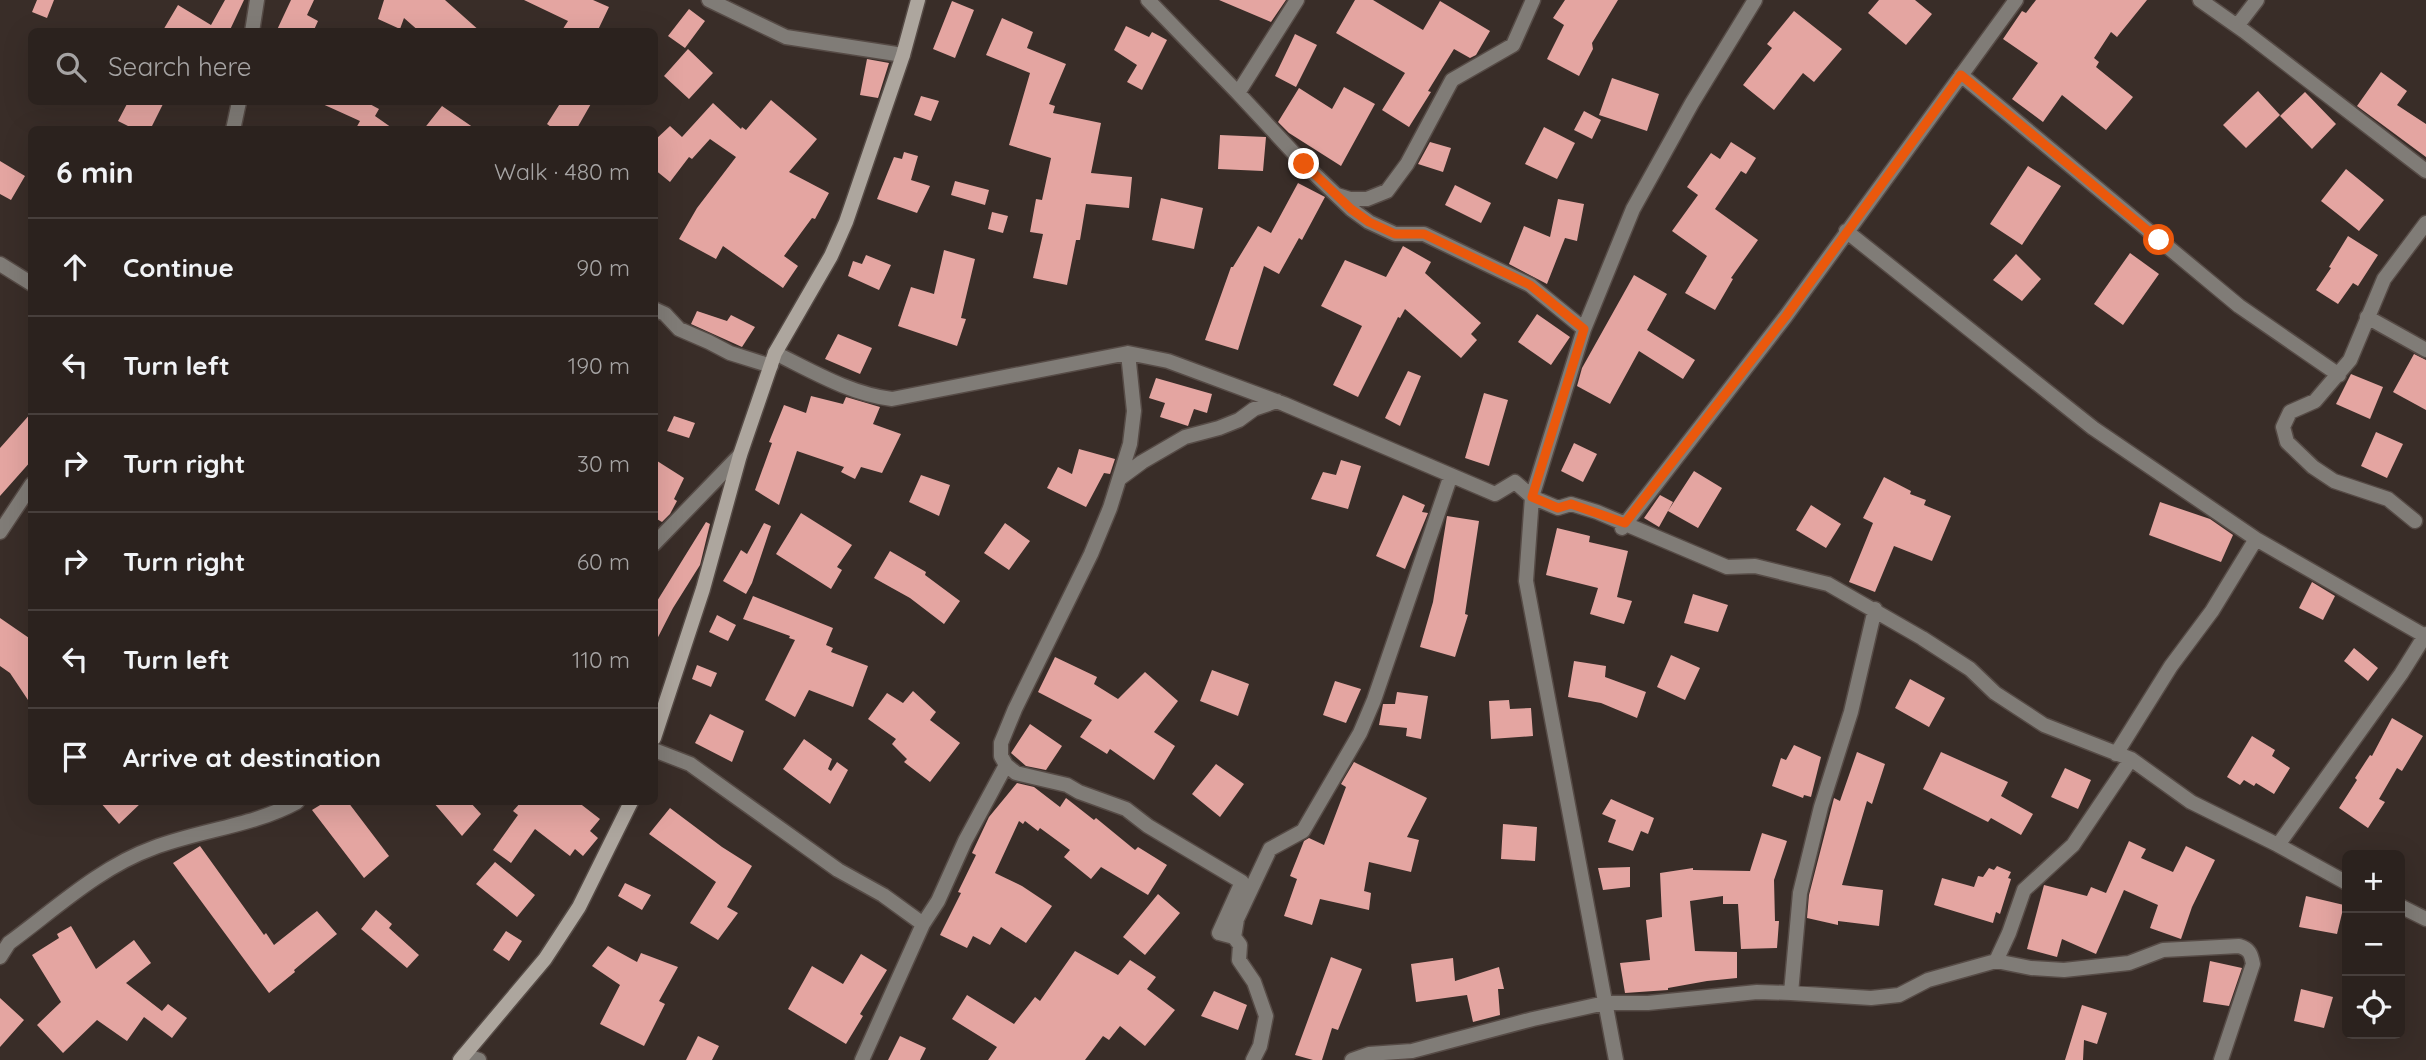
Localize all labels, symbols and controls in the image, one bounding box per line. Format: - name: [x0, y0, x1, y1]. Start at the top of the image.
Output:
- search box: [28, 28, 658, 105]
- icon: search: [52, 48, 90, 86]
- text: Search here: [108, 50, 252, 83]
- route end: [1288, 148, 1319, 179]
- text: 6 min: [56, 153, 134, 191]
- text: Walk · 480 m: [494, 157, 630, 186]
- route start: [2143, 224, 2174, 255]
- icon: ahead: [56, 248, 94, 286]
- text: Continue: [123, 251, 234, 284]
- text: 90 m: [576, 253, 630, 282]
- icon: left: [56, 346, 94, 384]
- text: Turn left: [123, 349, 230, 382]
- text: 190 m: [568, 351, 630, 380]
- icon: right: [56, 444, 94, 482]
- text: Turn right: [123, 447, 245, 480]
- text: 30 m: [577, 449, 630, 478]
- icon: right: [56, 542, 94, 580]
- text: Turn right: [123, 545, 245, 578]
- text: 60 m: [577, 547, 630, 576]
- icon: left: [56, 640, 94, 678]
- text: Turn left: [123, 643, 230, 676]
- text: 110 m: [572, 645, 630, 674]
- icon: arrive: [56, 738, 94, 776]
- text: Arrive at destination: [123, 741, 381, 774]
- map controls: [2342, 850, 2405, 1039]
- button: +: [2342, 850, 2405, 913]
- button: −: [2342, 913, 2405, 976]
- button: locate: [2342, 976, 2405, 1039]

